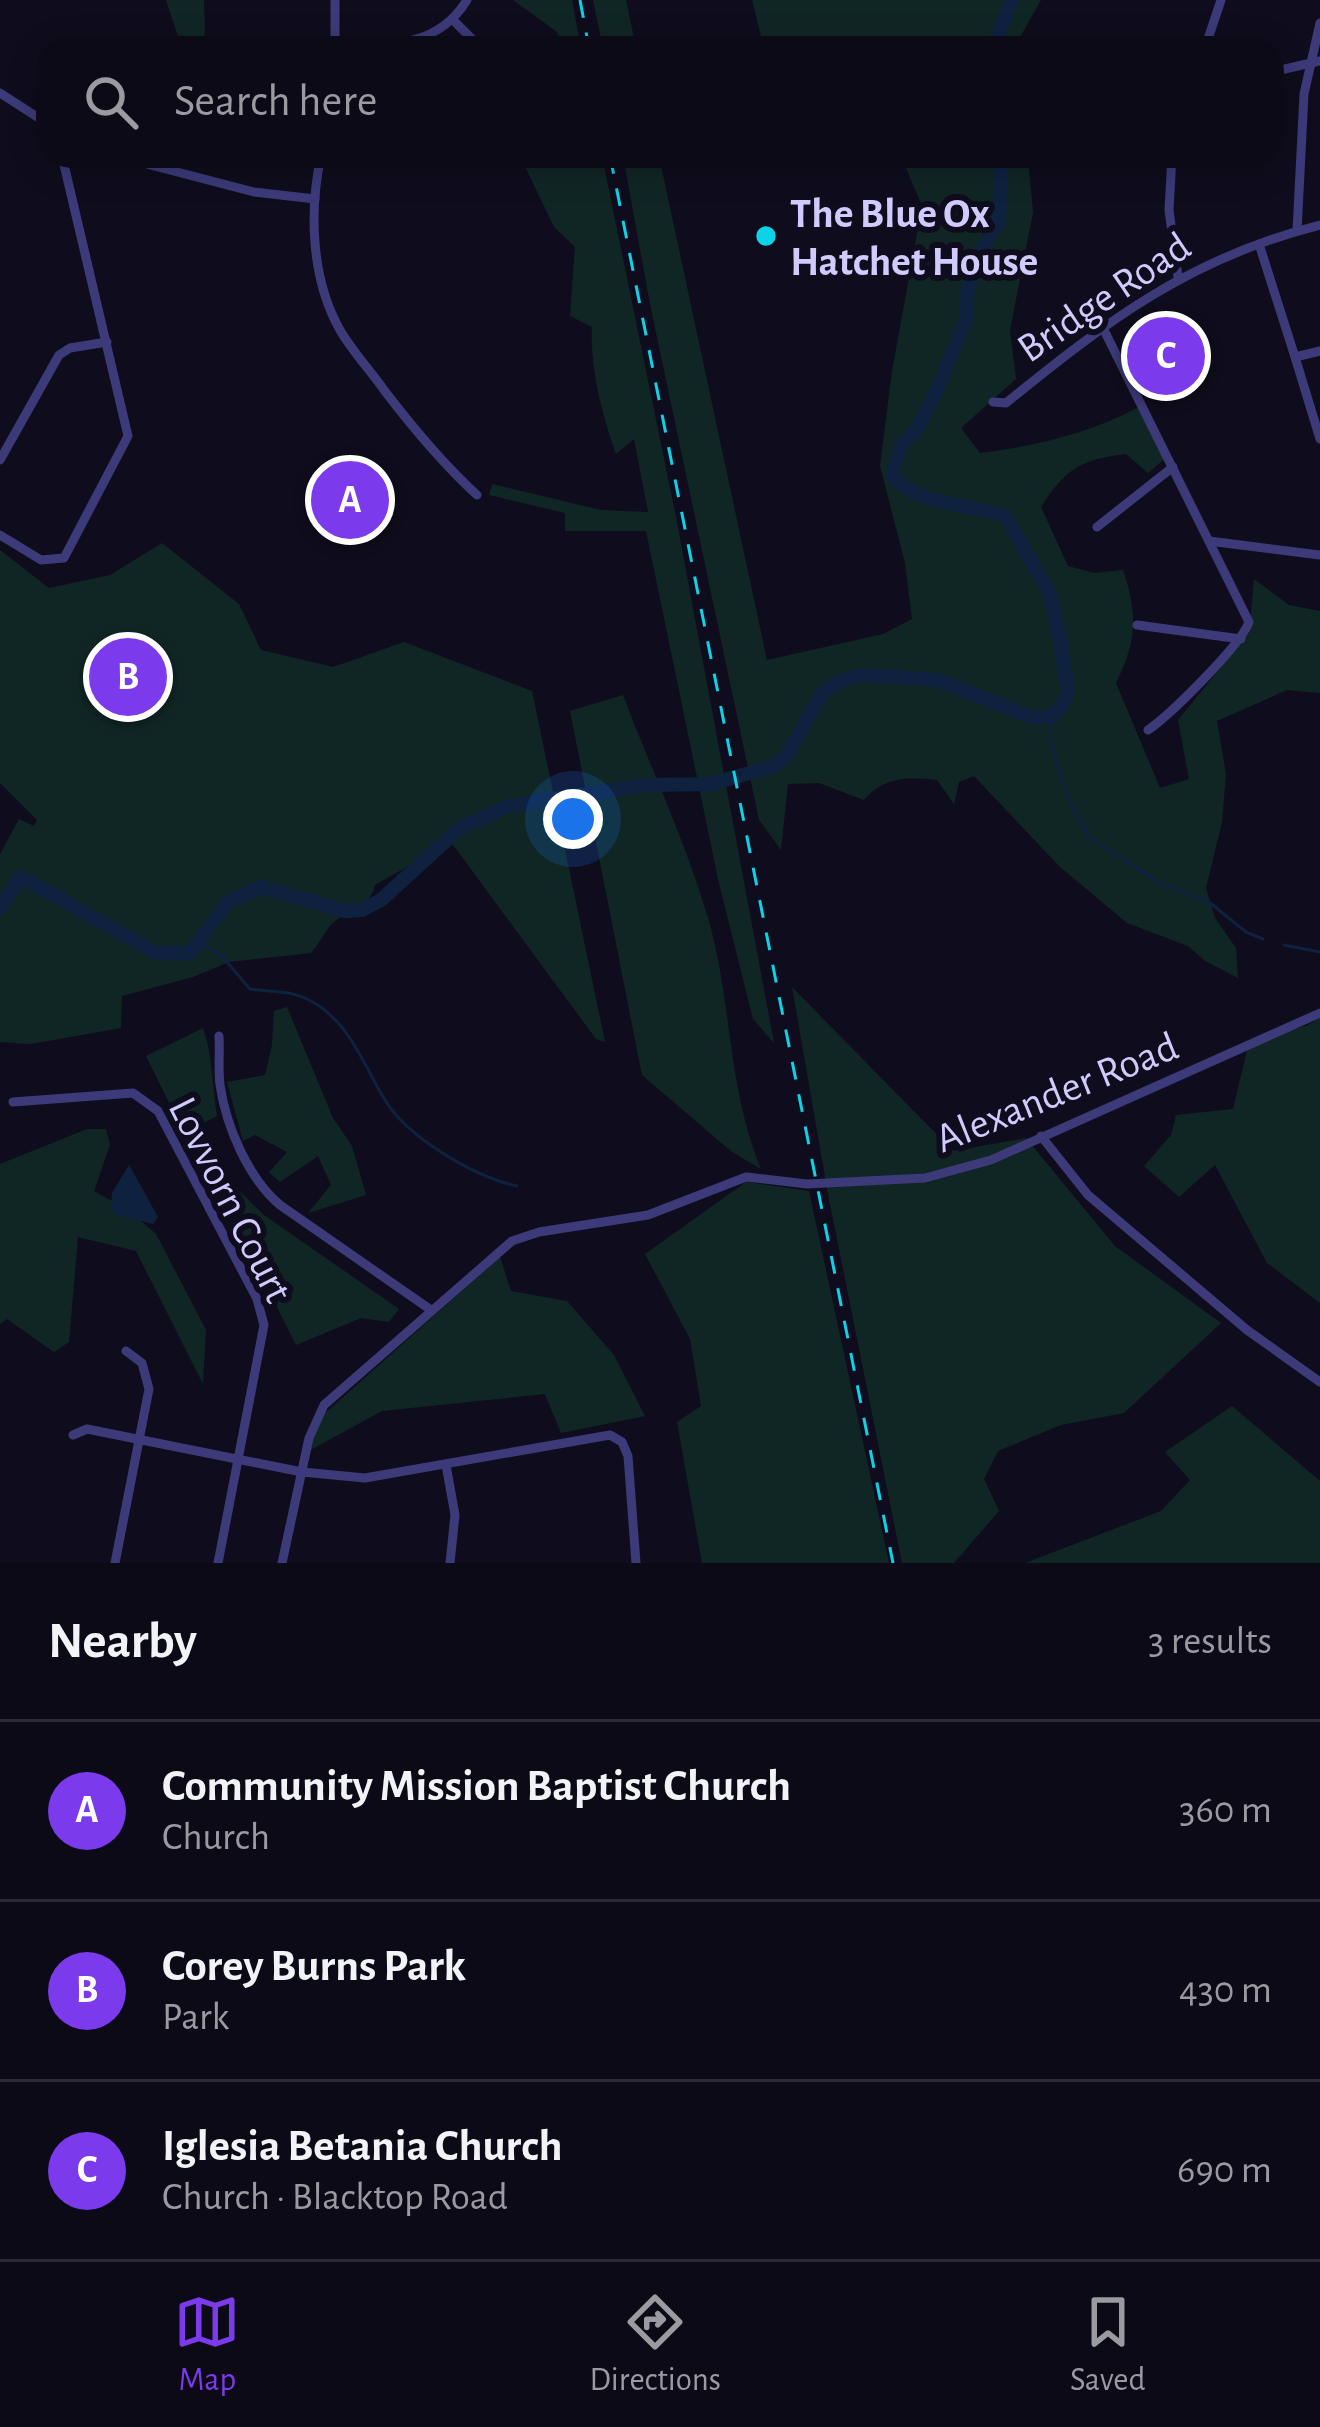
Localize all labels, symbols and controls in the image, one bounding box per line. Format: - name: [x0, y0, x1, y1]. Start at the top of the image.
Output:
- search box: [36, 36, 1284, 168]
- icon: search: [78, 69, 144, 135]
- text: Search here: [174, 79, 377, 124]
- place label: The Blue Ox Hatchet House: [790, 193, 1038, 283]
- marker: The Blue Ox Hatchet House: [753, 223, 779, 249]
- street label: Bridge Road: [1010, 225, 1198, 370]
- pin: C: [1127, 311, 1205, 401]
- pin: A: [311, 455, 389, 545]
- pin: B: [89, 632, 167, 722]
- your location: [543, 789, 603, 849]
- street label: Alexander Road: [930, 1025, 1184, 1161]
- street label: Lovvorn Court: [161, 1091, 300, 1309]
- text: Nearby: [48, 1616, 197, 1667]
- text: 3 results: [1148, 1622, 1272, 1661]
- text: Community Mission Baptist Church: [162, 1764, 791, 1809]
- text: A: [75, 1791, 99, 1830]
- text: 360 m: [1179, 1791, 1272, 1830]
- text: Church: [162, 1818, 270, 1857]
- text: Corey Burns Park: [162, 1944, 466, 1989]
- text: B: [76, 1971, 98, 2010]
- text: 430 m: [1179, 1971, 1272, 2010]
- text: Park: [162, 1998, 229, 2037]
- text: Iglesia Betania Church: [162, 2124, 562, 2169]
- text: C: [77, 2151, 97, 2190]
- text: 690 m: [1177, 2151, 1272, 2190]
- text: Church · Blacktop Road: [162, 2178, 508, 2217]
- tab: Map: [174, 2289, 240, 2401]
- tab: Directions: [589, 2289, 721, 2401]
- tab: Saved: [1070, 2289, 1145, 2401]

